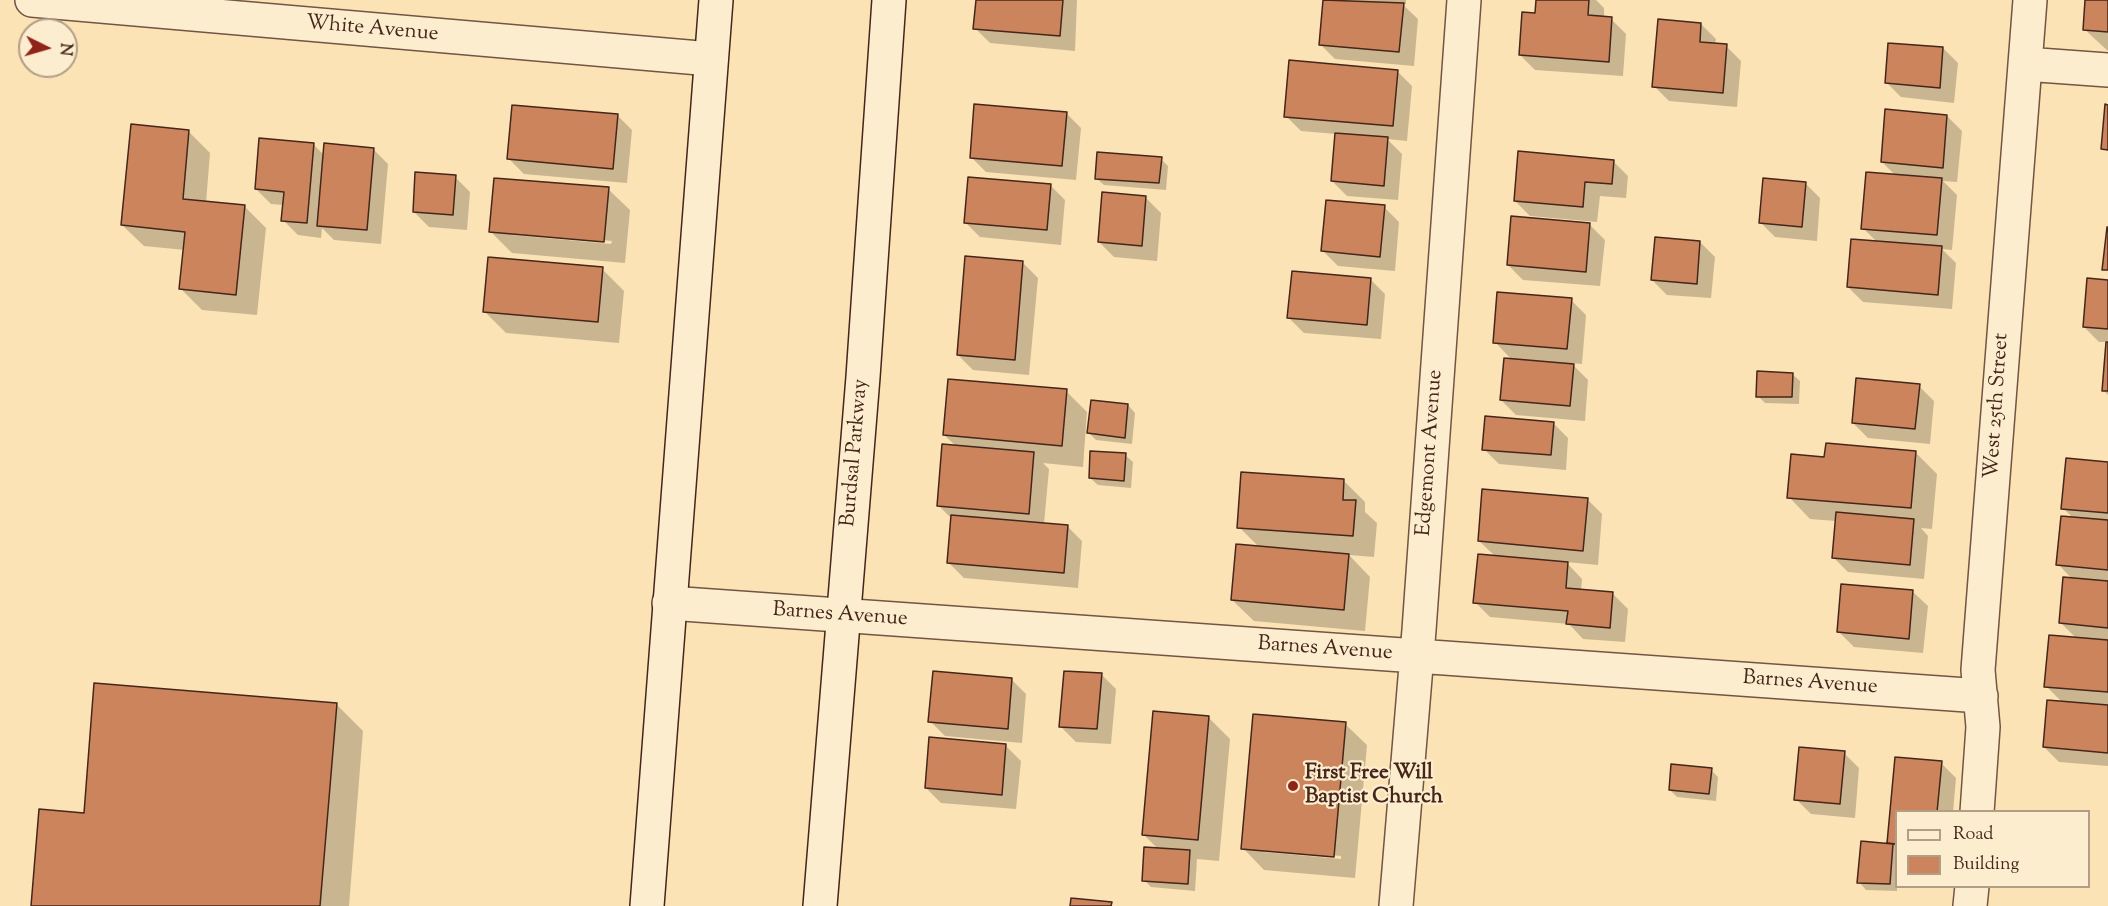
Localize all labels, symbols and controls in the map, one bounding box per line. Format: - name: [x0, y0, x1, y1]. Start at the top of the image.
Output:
- street label: White Avenue: [305, 12, 439, 48]
- north arrow: [18, 18, 78, 78]
- text: N: [52, 42, 76, 57]
- street label: West 25th Street: [1980, 332, 2016, 480]
- street label: Edgemont Avenue: [1413, 369, 1449, 537]
- street label: Burdsal Parkway: [837, 378, 875, 528]
- street label: Barnes Avenue: [772, 599, 908, 633]
- street label: Barnes Avenue: [1257, 633, 1393, 667]
- street label: Barnes Avenue: [1742, 667, 1878, 701]
- place label: First Free Will Baptist Church: [1305, 761, 1443, 811]
- marker: First Free Will Baptist Church: [1286, 779, 1300, 793]
- legend: [1895, 810, 2090, 888]
- text: Road: [1953, 822, 1993, 848]
- text: Building: [1953, 852, 2019, 878]

